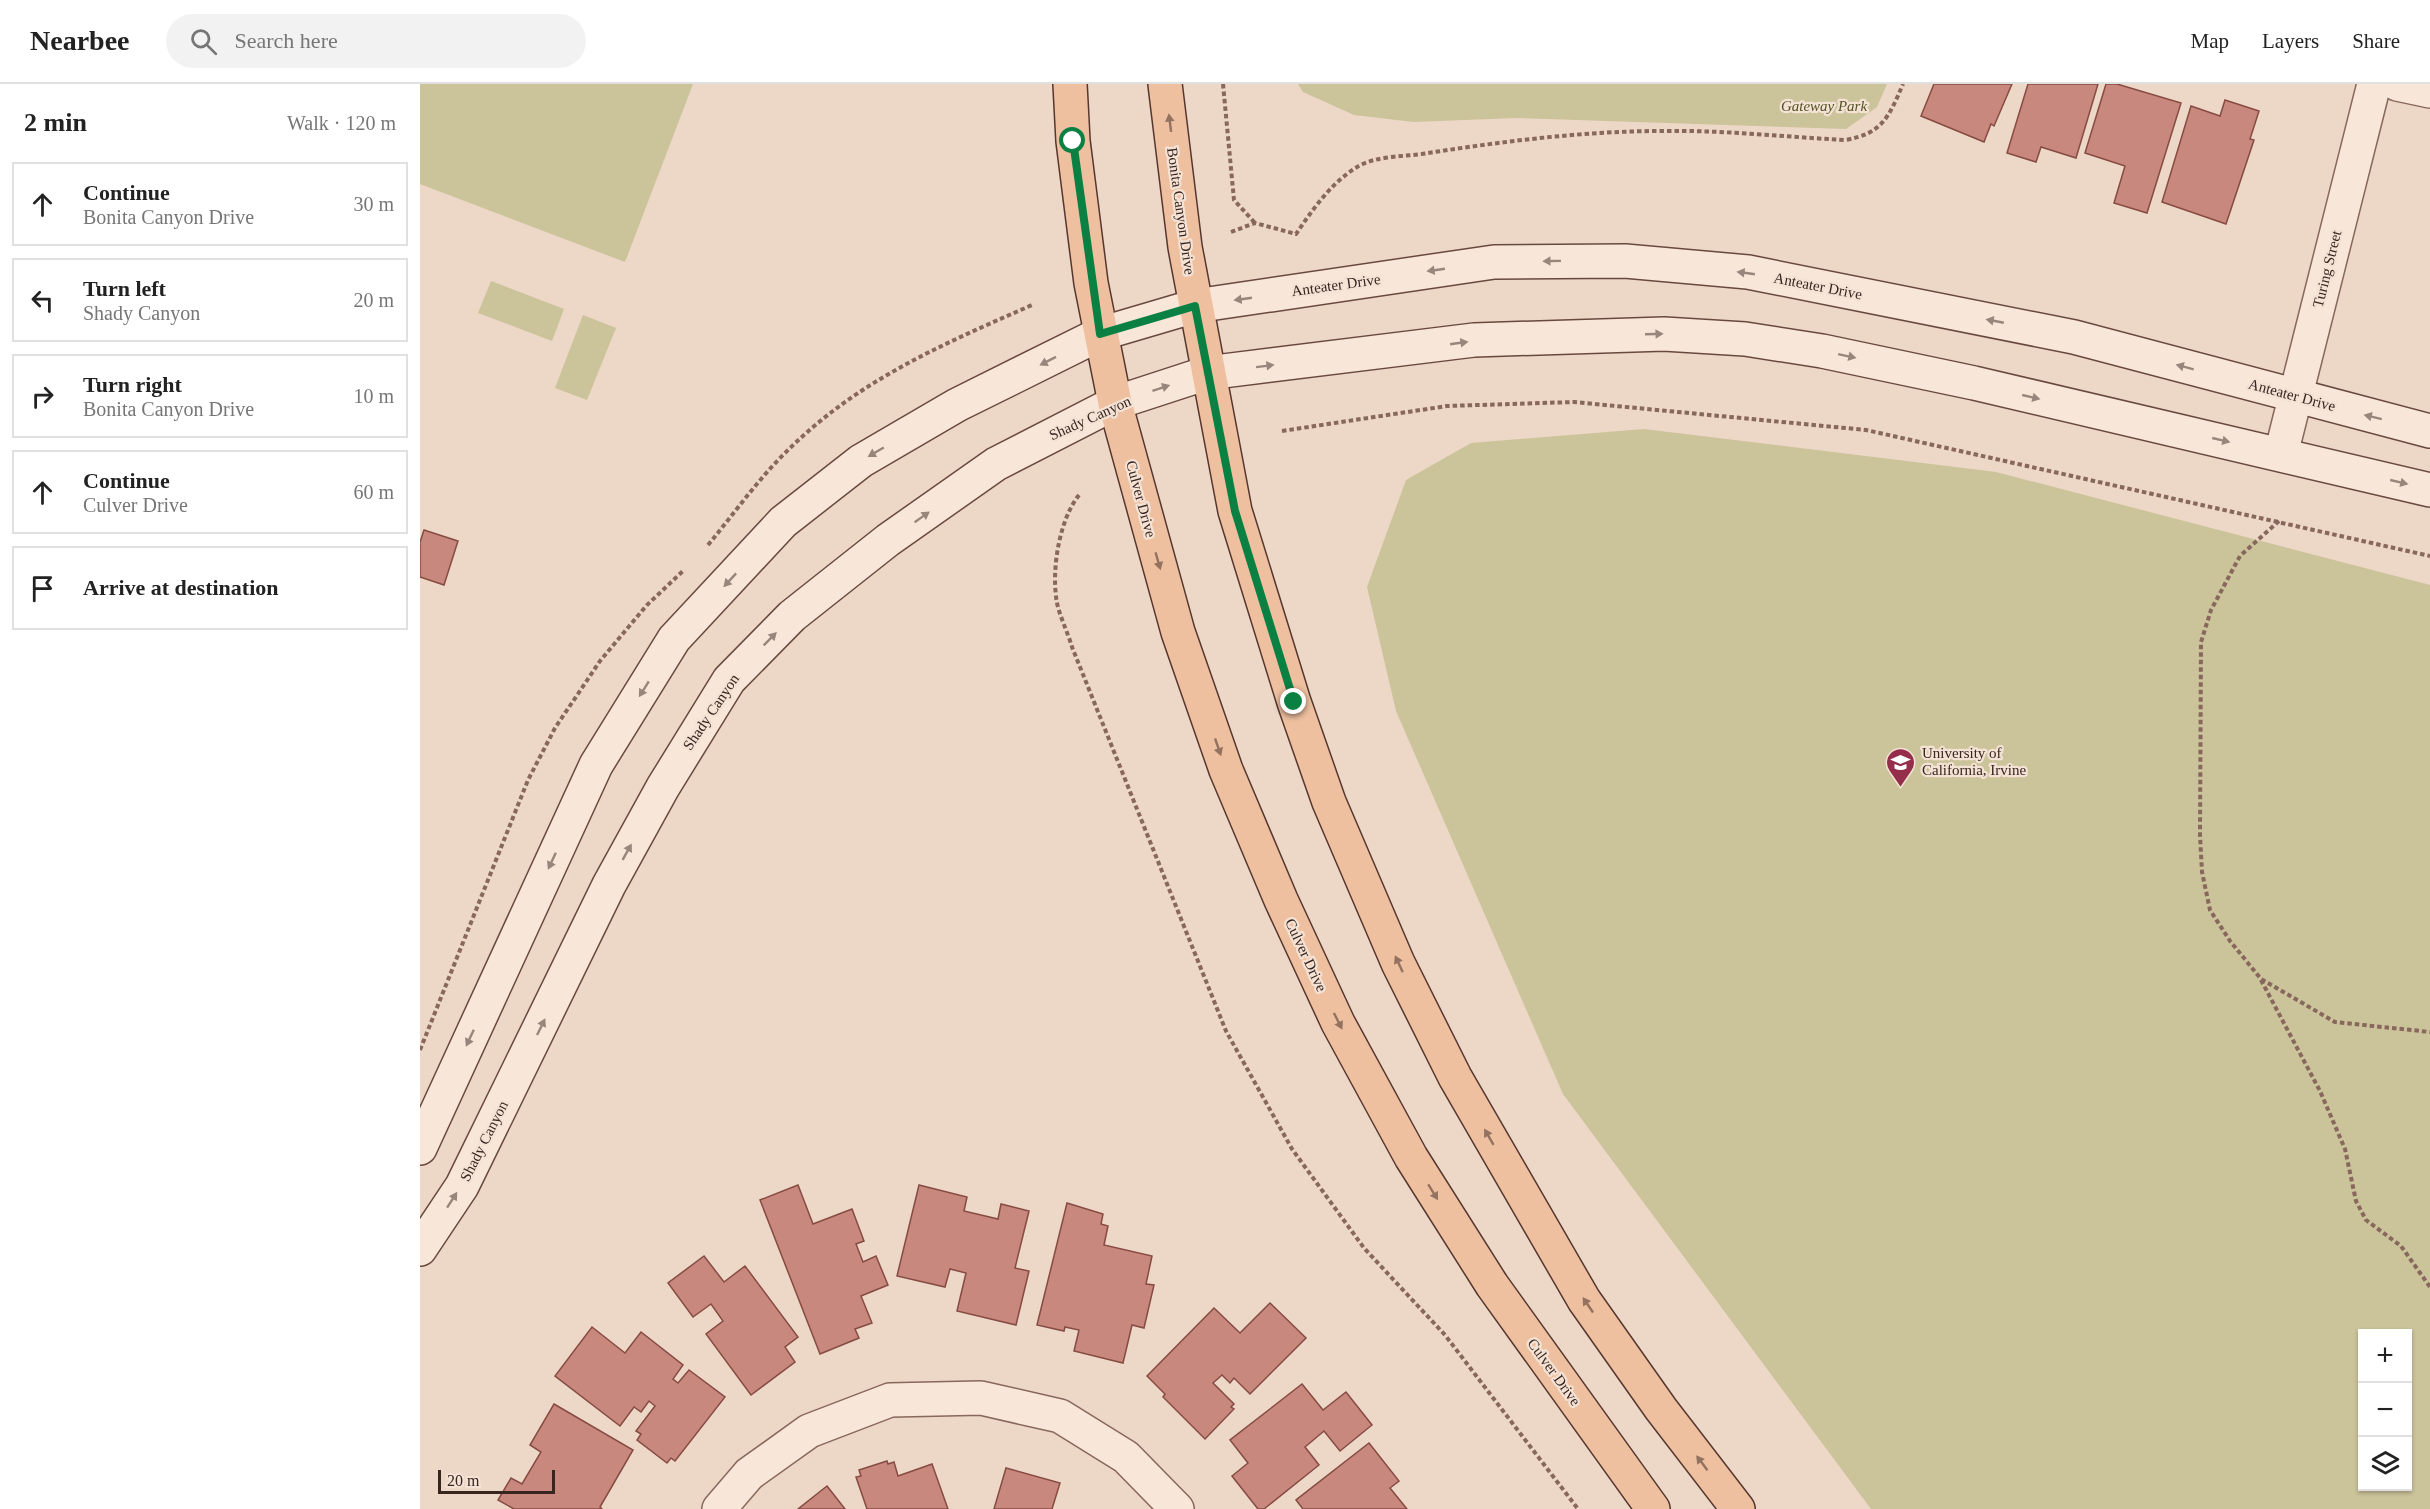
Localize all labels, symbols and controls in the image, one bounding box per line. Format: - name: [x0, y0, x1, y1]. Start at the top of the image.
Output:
- search box: [166, 14, 586, 68]
- text: Nearbee: [30, 25, 130, 56]
- icon: search: [187, 25, 220, 58]
- text: Search here: [235, 28, 338, 53]
- text: Map: [2191, 29, 2229, 53]
- text: Layers: [2262, 29, 2319, 53]
- text: Share: [2352, 29, 2400, 53]
- park label: Gateway Park: [1781, 98, 1867, 114]
- text: 2 min: [24, 108, 87, 137]
- text: Walk · 120 m: [287, 112, 396, 134]
- one-way arrow: [1165, 113, 1175, 132]
- route start: [1059, 127, 1085, 153]
- street label: Bonita Canyon Drive: [1164, 146, 1198, 276]
- text: Continue: [83, 180, 170, 205]
- icon: ahead: [26, 188, 59, 221]
- text: 30 m: [353, 193, 394, 215]
- text: Bonita Canyon Drive: [83, 206, 254, 228]
- street label: Turing Street: [2310, 228, 2345, 309]
- one-way arrow: [1542, 256, 1561, 266]
- one-way arrow: [1427, 266, 1446, 275]
- one-way arrow: [1737, 268, 1756, 277]
- street label: Anteater Drive: [1773, 270, 1864, 302]
- street label: Anteater Drive: [1291, 271, 1382, 299]
- text: Turn left: [83, 276, 166, 301]
- icon: left: [26, 284, 59, 317]
- text: 20 m: [353, 289, 394, 311]
- one-way arrow: [1234, 294, 1253, 303]
- text: Shady Canyon: [83, 302, 200, 324]
- one-way arrow: [1986, 316, 2005, 325]
- one-way arrow: [1644, 330, 1663, 339]
- one-way arrow: [1449, 338, 1468, 347]
- one-way arrow: [1838, 352, 1857, 361]
- one-way arrow: [1040, 356, 1057, 366]
- one-way arrow: [2176, 361, 2194, 371]
- one-way arrow: [1256, 362, 1275, 371]
- text: Turn right: [83, 372, 182, 397]
- street label: Anteater Drive: [2247, 376, 2338, 414]
- icon: right: [26, 380, 59, 413]
- one-way arrow: [1152, 383, 1170, 393]
- text: 10 m: [353, 385, 394, 407]
- one-way arrow: [2022, 392, 2041, 402]
- street label: Shady Canyon: [1047, 393, 1134, 443]
- text: Bonita Canyon Drive: [83, 398, 254, 420]
- one-way arrow: [2364, 411, 2383, 421]
- one-way arrow: [2212, 436, 2231, 446]
- one-way arrow: [867, 447, 884, 457]
- street label: Culver Drive: [1123, 459, 1159, 539]
- text: Continue: [83, 468, 170, 493]
- icon: ahead: [26, 476, 59, 509]
- one-way arrow: [2390, 478, 2408, 488]
- text: 60 m: [353, 481, 394, 503]
- text: Culver Drive: [83, 494, 188, 516]
- one-way arrow: [913, 511, 929, 523]
- one-way arrow: [1154, 552, 1163, 570]
- icon: arrive: [26, 572, 59, 605]
- one-way arrow: [723, 572, 737, 587]
- text: Arrive at destination: [83, 575, 279, 600]
- one-way arrow: [762, 632, 776, 646]
- street label: Shady Canyon: [680, 671, 742, 753]
- one-way arrow: [638, 681, 649, 697]
- route end: [1280, 688, 1306, 714]
- one-way arrow: [1214, 738, 1223, 756]
- place label: University of California, Irvine: [1922, 745, 2026, 778]
- school or university icon: University of California, Irvine: [1885, 746, 1917, 788]
- one-way arrow: [622, 843, 632, 860]
- one-way arrow: [547, 852, 557, 870]
- street label: Culver Drive: [1282, 916, 1330, 994]
- one-way arrow: [1394, 955, 1403, 972]
- one-way arrow: [1333, 1013, 1343, 1030]
- one-way arrow: [536, 1018, 546, 1036]
- one-way arrow: [465, 1029, 475, 1047]
- street label: Shady Canyon: [457, 1098, 511, 1184]
- one-way arrow: [1484, 1128, 1494, 1145]
- one-way arrow: [1427, 1184, 1438, 1200]
- one-way arrow: [446, 1193, 458, 1209]
- one-way arrow: [1582, 1297, 1593, 1313]
- map controls: [2358, 1329, 2412, 1491]
- button: +: [2358, 1329, 2412, 1383]
- street label: Culver Drive: [1524, 1335, 1584, 1409]
- button: −: [2358, 1383, 2412, 1437]
- button: layers: [2358, 1437, 2412, 1491]
- one-way arrow: [1697, 1455, 1709, 1470]
- scale bar: [438, 1467, 555, 1494]
- text: 20 m: [447, 1472, 479, 1489]

